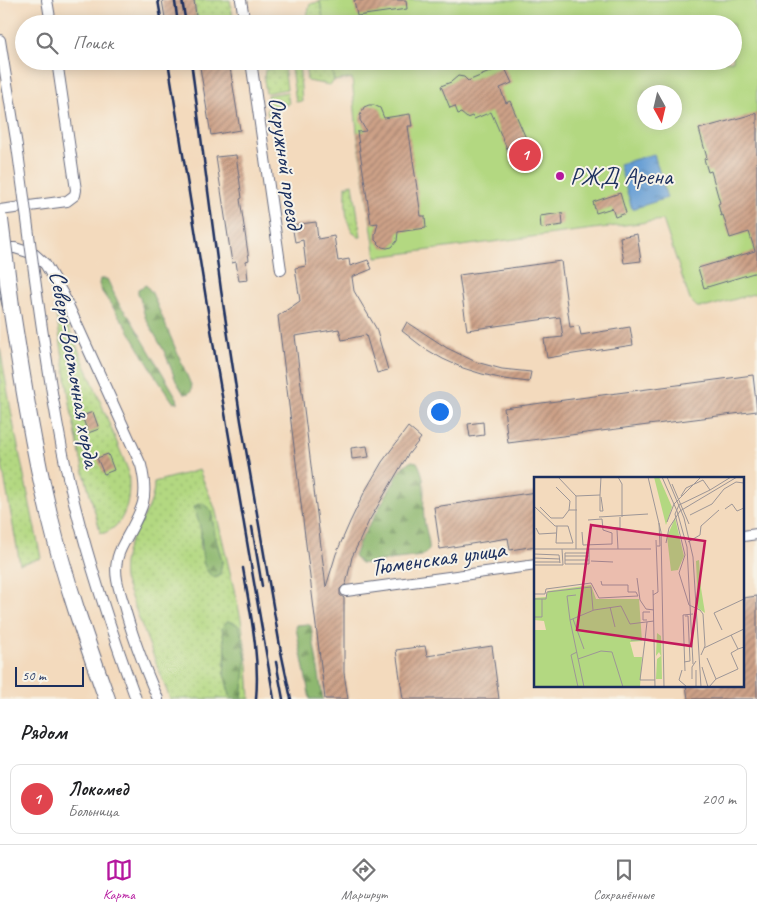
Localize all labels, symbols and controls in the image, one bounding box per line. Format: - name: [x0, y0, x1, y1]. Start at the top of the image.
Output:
- search box: [15, 15, 742, 70]
- icon: search: [33, 29, 61, 57]
- text: Поиск: [73, 31, 113, 55]
- north arrow: [637, 85, 682, 130]
- street label: Окружной проезд: [262, 95, 310, 233]
- pin: 1: [509, 136, 541, 174]
- place label: РЖД Арена: [570, 161, 674, 191]
- marker: РЖД Арена: [554, 170, 566, 182]
- street label: Северо-Восточная хорда: [43, 269, 107, 472]
- your location: [427, 399, 453, 425]
- inset map: [534, 477, 744, 686]
- street label: Тюменская улица: [368, 533, 509, 582]
- scale bar: [15, 664, 84, 687]
- text: 50 m: [22, 667, 46, 684]
- text: Рядом: [20, 719, 67, 745]
- text: Локомед: [68, 777, 128, 801]
- text: 1: [33, 789, 41, 809]
- text: 200 m: [702, 789, 736, 809]
- text: Больница: [68, 801, 118, 821]
- tab: Карта: [103, 856, 135, 903]
- tab: Маршрут: [341, 856, 387, 903]
- tab: Сохранённые: [593, 856, 654, 903]

